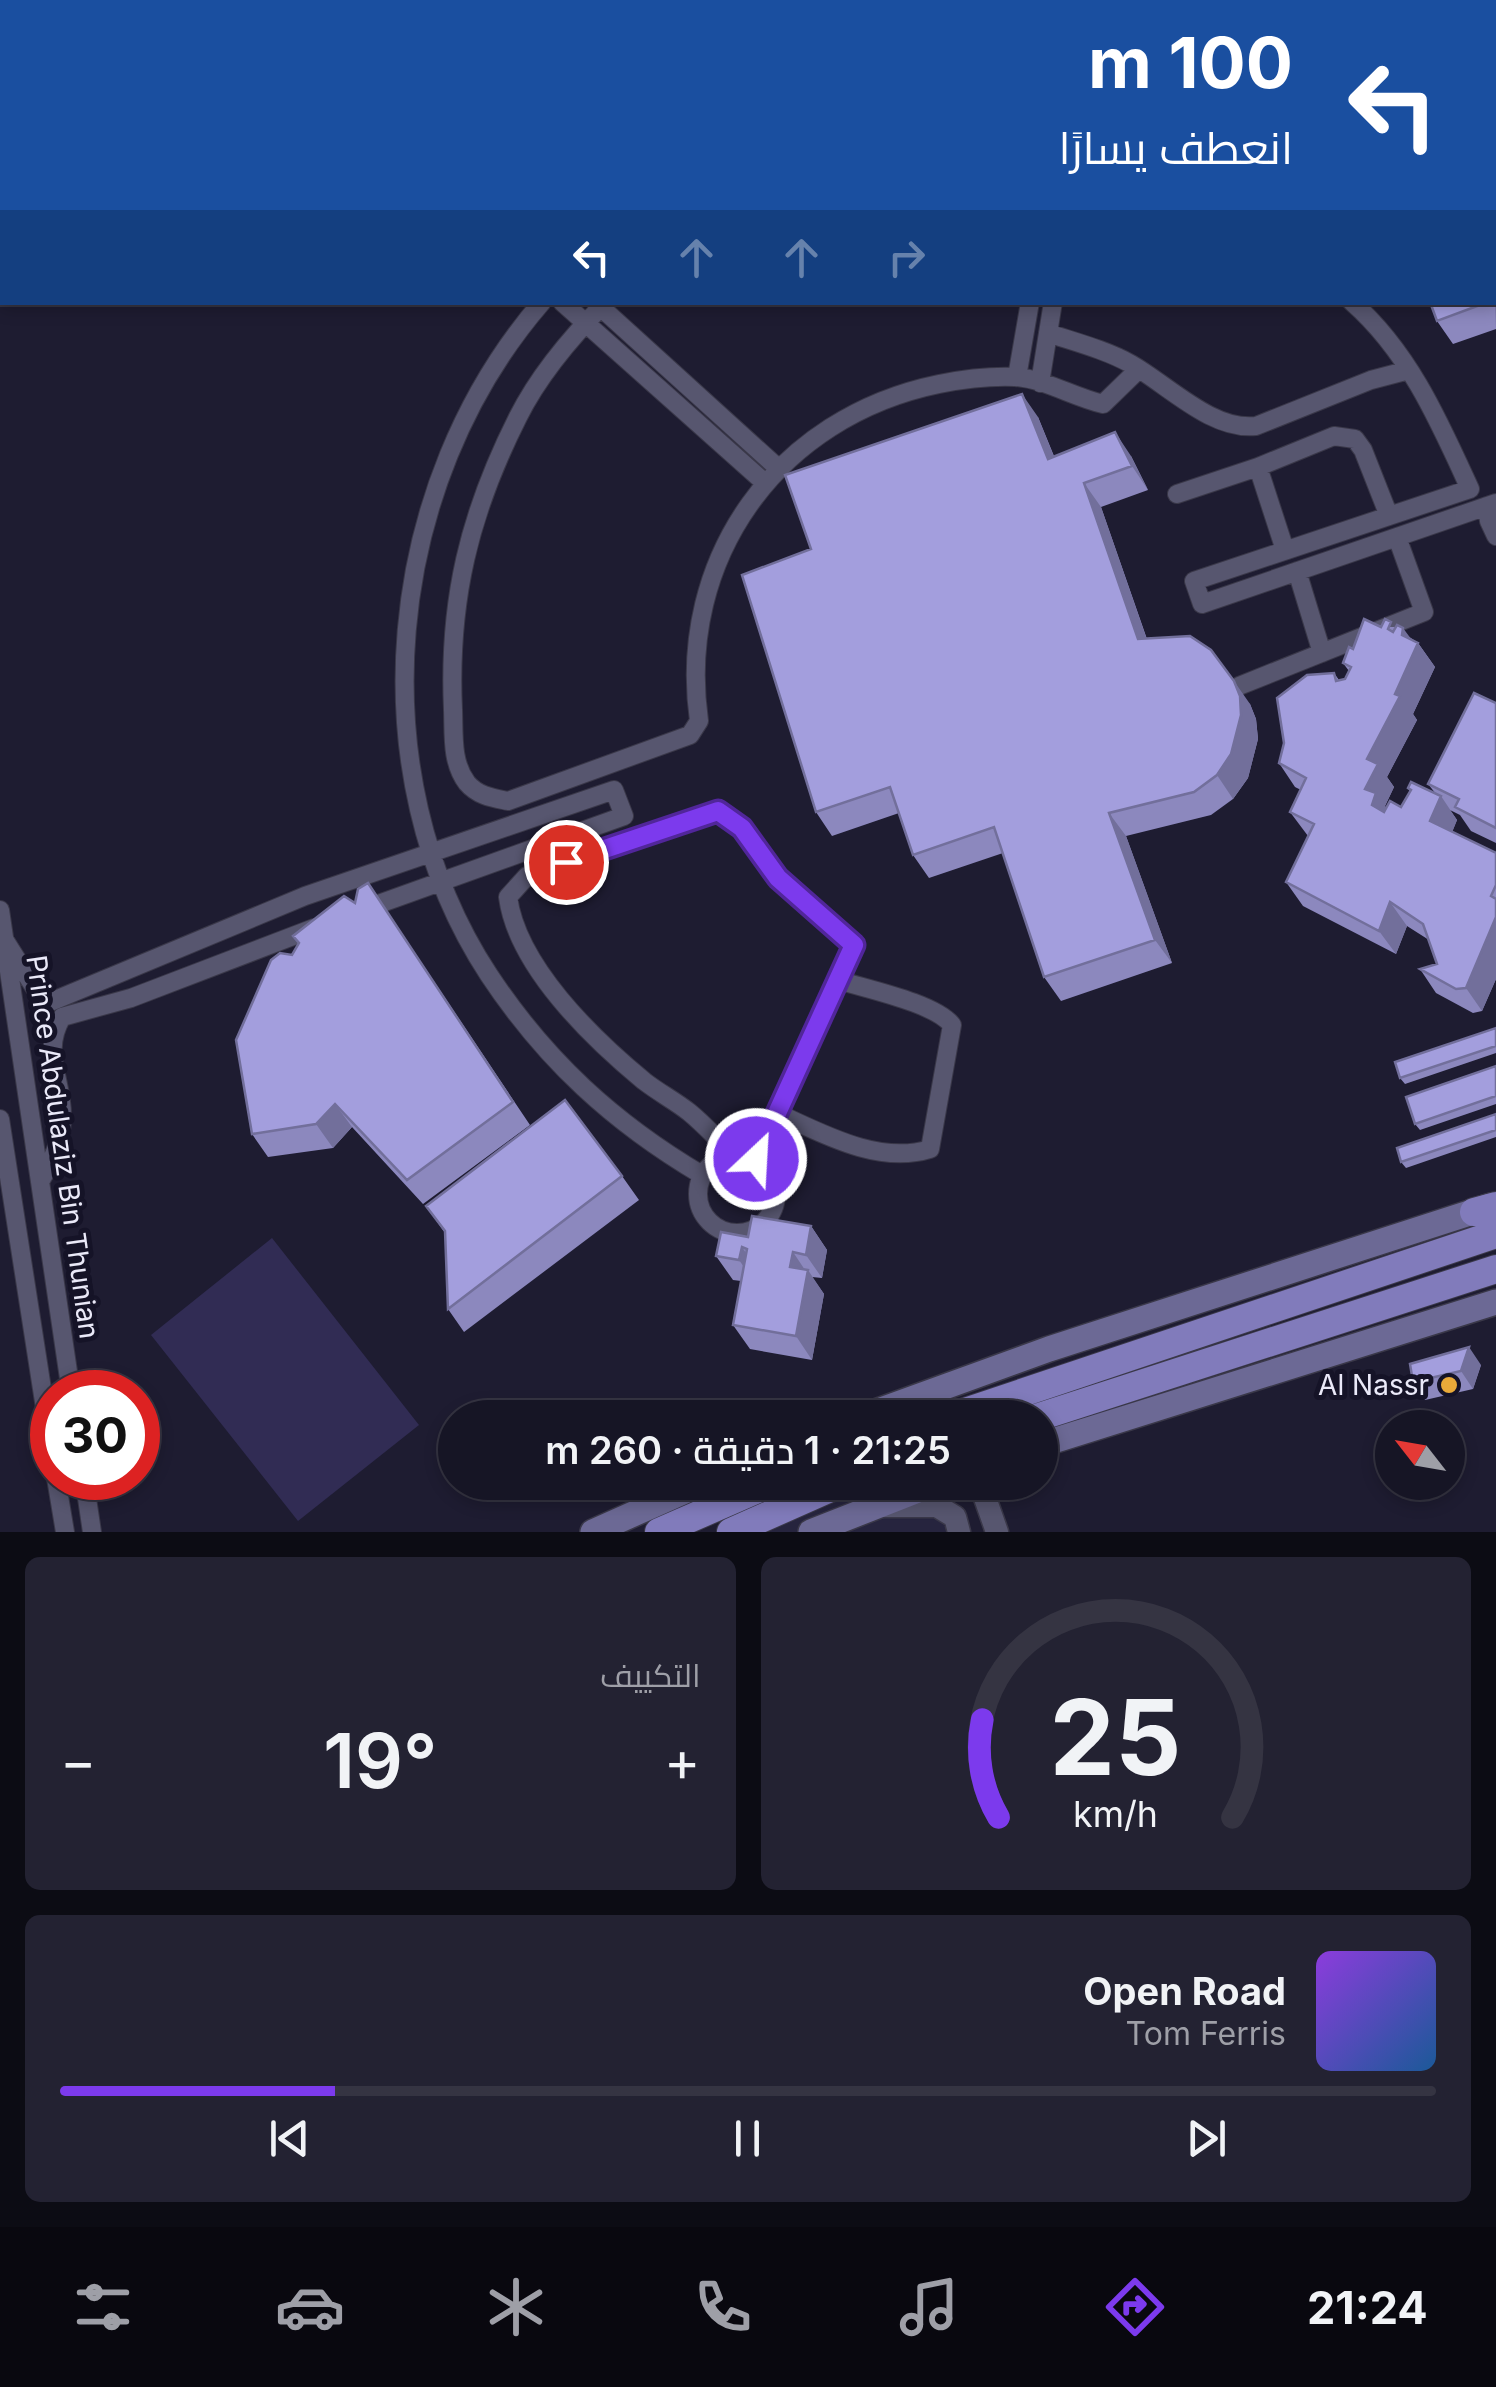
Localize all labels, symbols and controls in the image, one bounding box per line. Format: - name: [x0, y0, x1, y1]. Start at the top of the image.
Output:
- text: 100 m: [1088, 20, 1293, 105]
- icon: left: [1328, 40, 1458, 170]
- text: انعطف يسارًا: [1058, 120, 1293, 175]
- icon: left: [564, 230, 619, 285]
- icon: ahead: [669, 230, 724, 285]
- icon: ahead: [774, 230, 829, 285]
- icon: right: [879, 230, 934, 285]
- pin: [524, 820, 609, 905]
- icon: arrive: [539, 835, 594, 890]
- street label: Prince Abdulaziz Bin Thunian: [19, 953, 107, 1341]
- position arrow: [704, 1107, 808, 1211]
- place label: Al Nassr: [1318, 1368, 1429, 1402]
- speed limit sign: 30: [30, 1370, 160, 1500]
- marker: Al Nassr: [1438, 1374, 1460, 1396]
- north arrow: [1375, 1410, 1465, 1500]
- map controls: [1375, 1410, 1465, 1500]
- text: 21:25 · 1 دقيقة · 260 m: [545, 1427, 951, 1473]
- text: التكييف: [600, 1656, 701, 1695]
- text: 25: [1050, 1674, 1182, 1800]
- text: 19°: [323, 1715, 437, 1806]
- text: −: [60, 1728, 96, 1794]
- text: +: [664, 1728, 700, 1794]
- text: km/h: [1073, 1792, 1158, 1836]
- text: Open Road: [1083, 1968, 1286, 2014]
- text: Tom Ferris: [1126, 2014, 1286, 2053]
- icon: previous: [262, 2111, 317, 2166]
- icon: pause: [720, 2111, 775, 2166]
- icon: next: [1179, 2111, 1234, 2166]
- icon: filters: [68, 2272, 138, 2342]
- icon: car: [275, 2272, 345, 2342]
- icon: climate: [481, 2272, 551, 2342]
- icon: phone: [688, 2272, 758, 2342]
- icon: music: [894, 2272, 964, 2342]
- icon: directions: [1100, 2272, 1170, 2342]
- text: 21:24: [1307, 2280, 1428, 2335]

